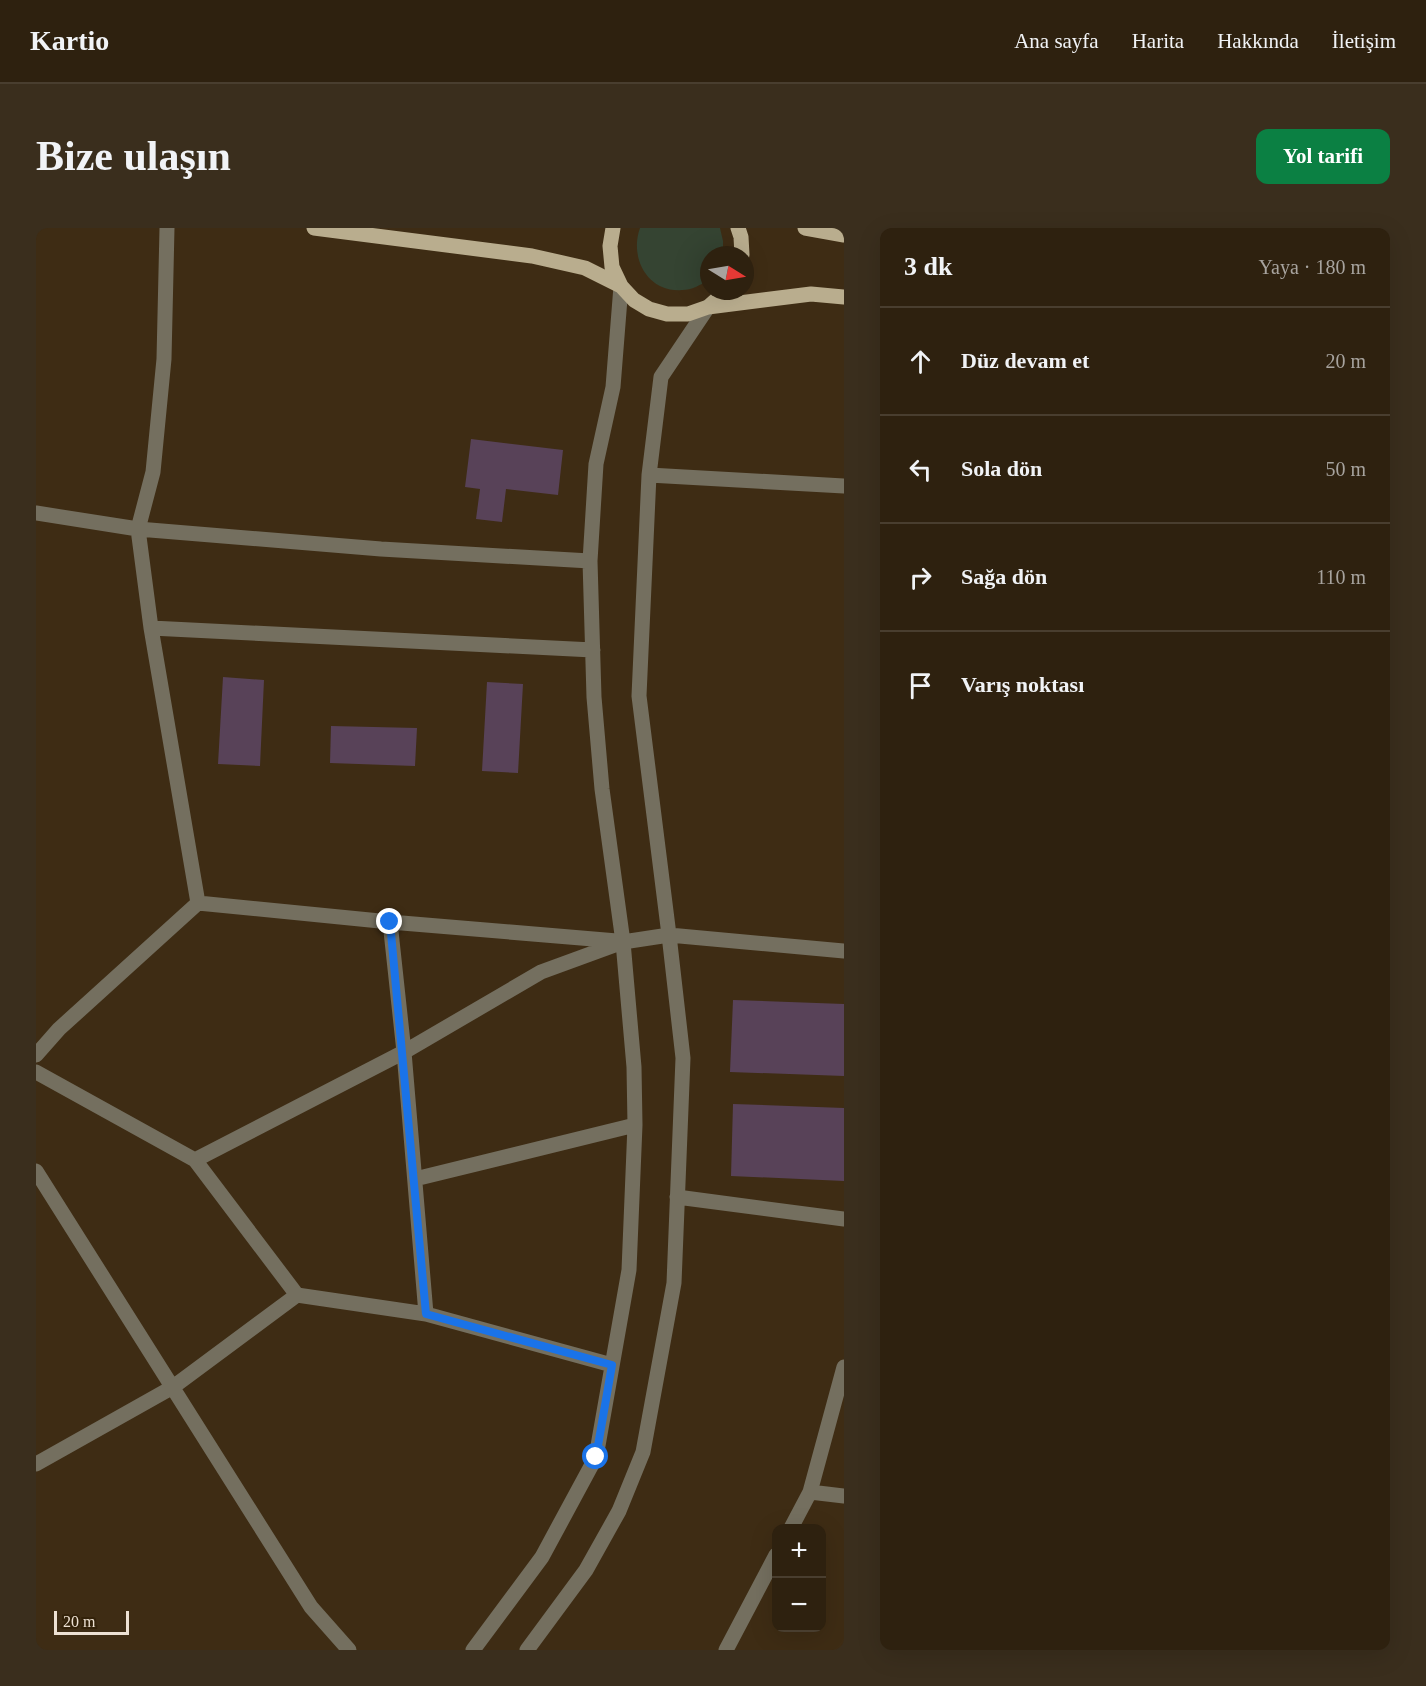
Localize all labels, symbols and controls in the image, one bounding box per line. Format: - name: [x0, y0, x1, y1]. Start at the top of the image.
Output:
- text: Kartio: [30, 25, 109, 56]
- text: Ana sayfa: [1014, 29, 1099, 53]
- text: Harita: [1132, 29, 1184, 53]
- text: Hakkında: [1217, 29, 1299, 53]
- text: İletişim: [1332, 29, 1396, 53]
- button: Yol tarifi: [1256, 129, 1390, 184]
- text: Bize ulaşın: [36, 133, 231, 179]
- north arrow: [700, 246, 754, 300]
- text: 3 dk: [904, 252, 952, 281]
- text: Yaya · 180 m: [1259, 256, 1366, 278]
- icon: ahead: [904, 345, 937, 378]
- text: Düz devam et: [961, 348, 1089, 373]
- text: 20 m: [1325, 350, 1366, 372]
- icon: left: [904, 453, 937, 486]
- text: Sola dön: [961, 456, 1042, 481]
- text: 50 m: [1325, 458, 1366, 480]
- icon: right: [904, 561, 937, 594]
- text: Sağa dön: [961, 564, 1047, 589]
- text: 110 m: [1316, 566, 1366, 588]
- icon: arrive: [904, 669, 937, 702]
- text: Varış noktası: [961, 672, 1084, 697]
- route end: [376, 908, 402, 934]
- route start: [582, 1443, 608, 1469]
- map controls: [772, 1524, 826, 1632]
- button: +: [772, 1524, 826, 1578]
- button: −: [772, 1578, 826, 1632]
- scale bar: [54, 1608, 129, 1636]
- text: 20 m: [63, 1613, 95, 1630]

